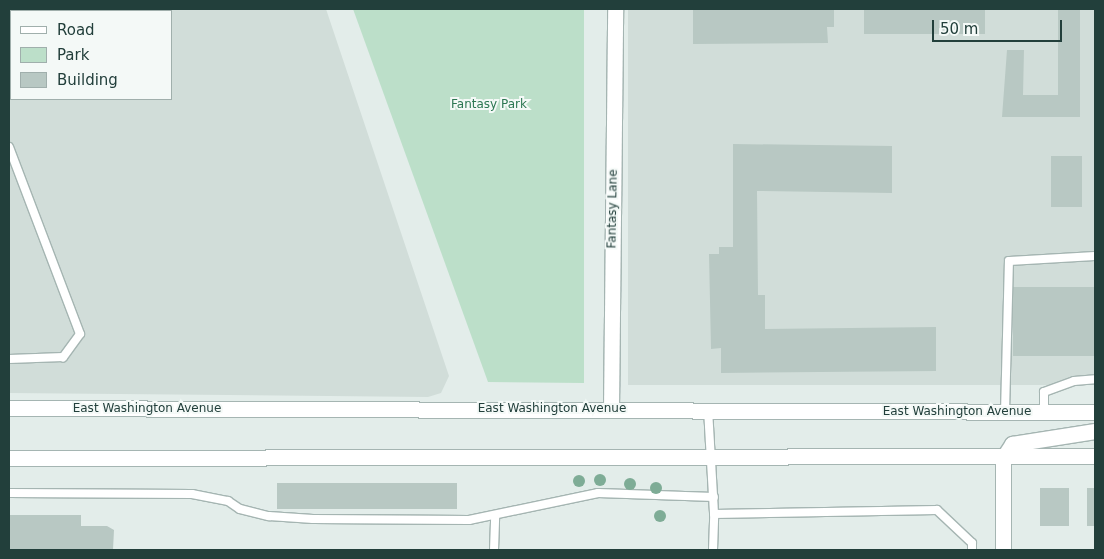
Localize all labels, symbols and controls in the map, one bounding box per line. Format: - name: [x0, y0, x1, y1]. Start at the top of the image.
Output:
- legend: [10, 10, 172, 100]
- scale bar: [934, 10, 1064, 42]
- text: 50 m: [940, 20, 978, 38]
- text: Road: [57, 21, 95, 39]
- text: Park: [57, 46, 89, 64]
- text: Building: [57, 71, 118, 89]
- park label: Fantasy Park: [451, 98, 527, 112]
- street label: Fantasy Lane: [605, 169, 621, 249]
- street label: East Washington Avenue: [73, 402, 221, 416]
- street label: East Washington Avenue: [478, 402, 626, 416]
- street label: East Washington Avenue: [883, 405, 1031, 419]

